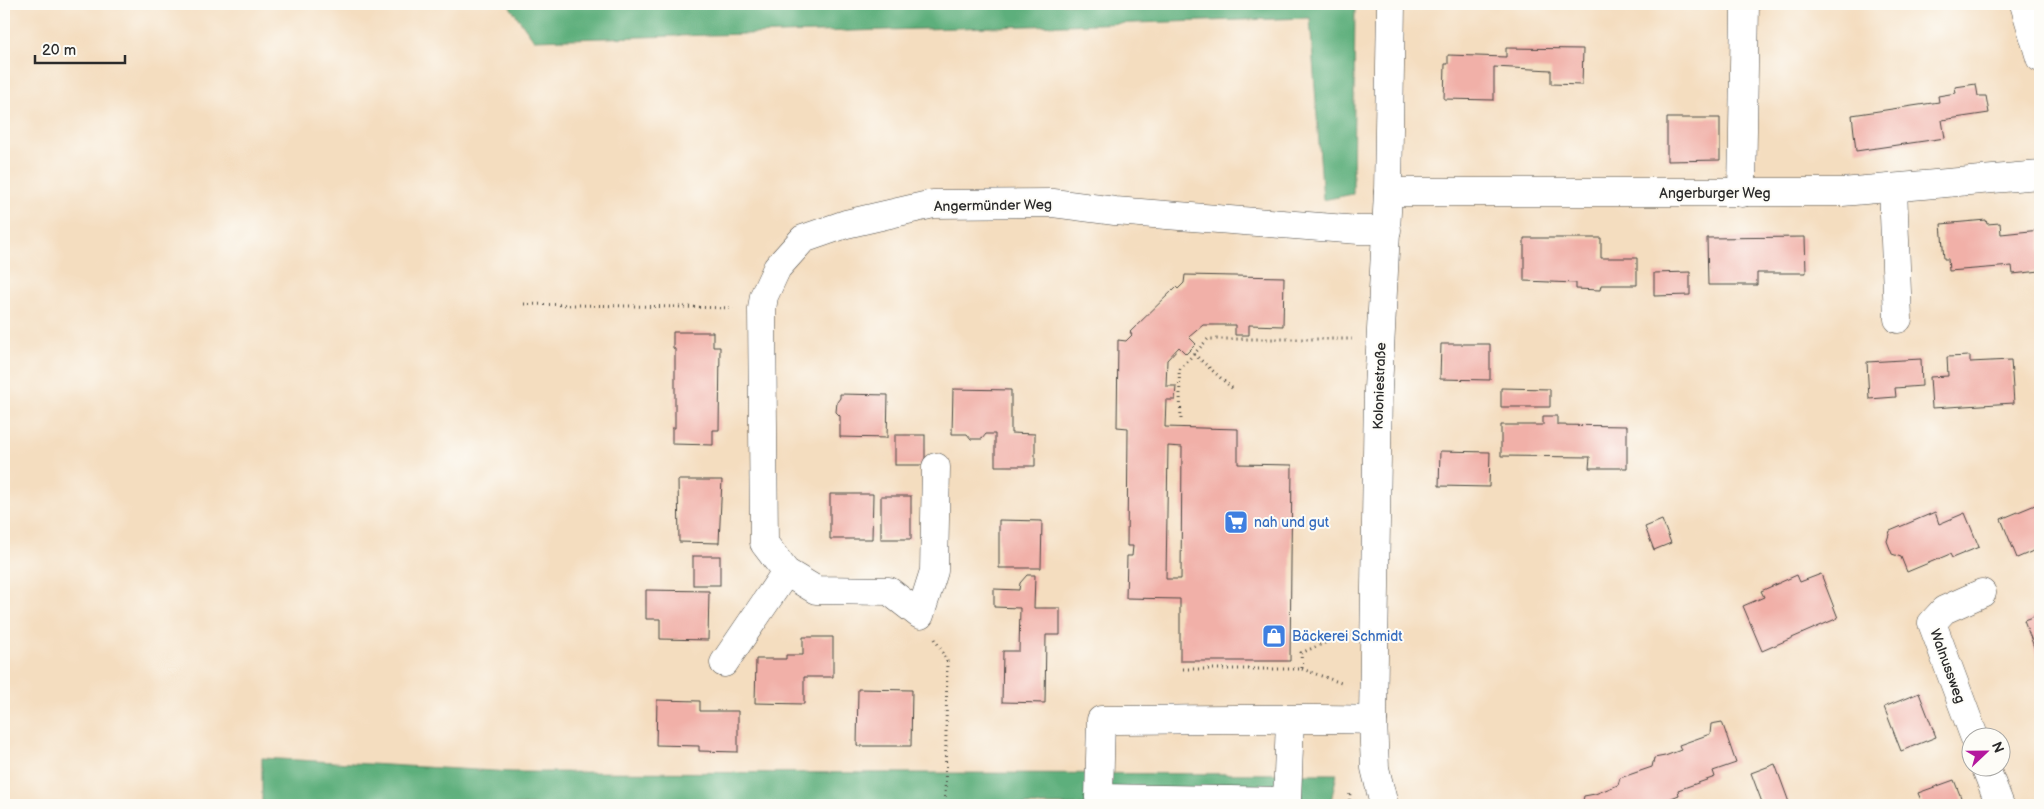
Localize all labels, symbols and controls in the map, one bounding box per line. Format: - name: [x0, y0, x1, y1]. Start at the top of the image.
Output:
- scale bar: [35, 32, 125, 64]
- text: 20 m: [42, 41, 76, 60]
- street label: Angerburger Weg: [1659, 185, 1771, 202]
- street label: Angermünder Weg: [934, 196, 1052, 215]
- street label: Koloniestraße: [1369, 342, 1390, 430]
- supermarket icon: nah und gut: [1223, 509, 1249, 535]
- place label: nah und gut: [1254, 514, 1330, 531]
- shop icon: Bäckerei Schmidt: [1261, 623, 1287, 649]
- street label: Walnussweg: [1926, 627, 1969, 706]
- place label: Bäckerei Schmidt: [1292, 628, 1403, 645]
- north arrow: [1962, 726, 2012, 776]
- text: N: [1988, 739, 2007, 755]

